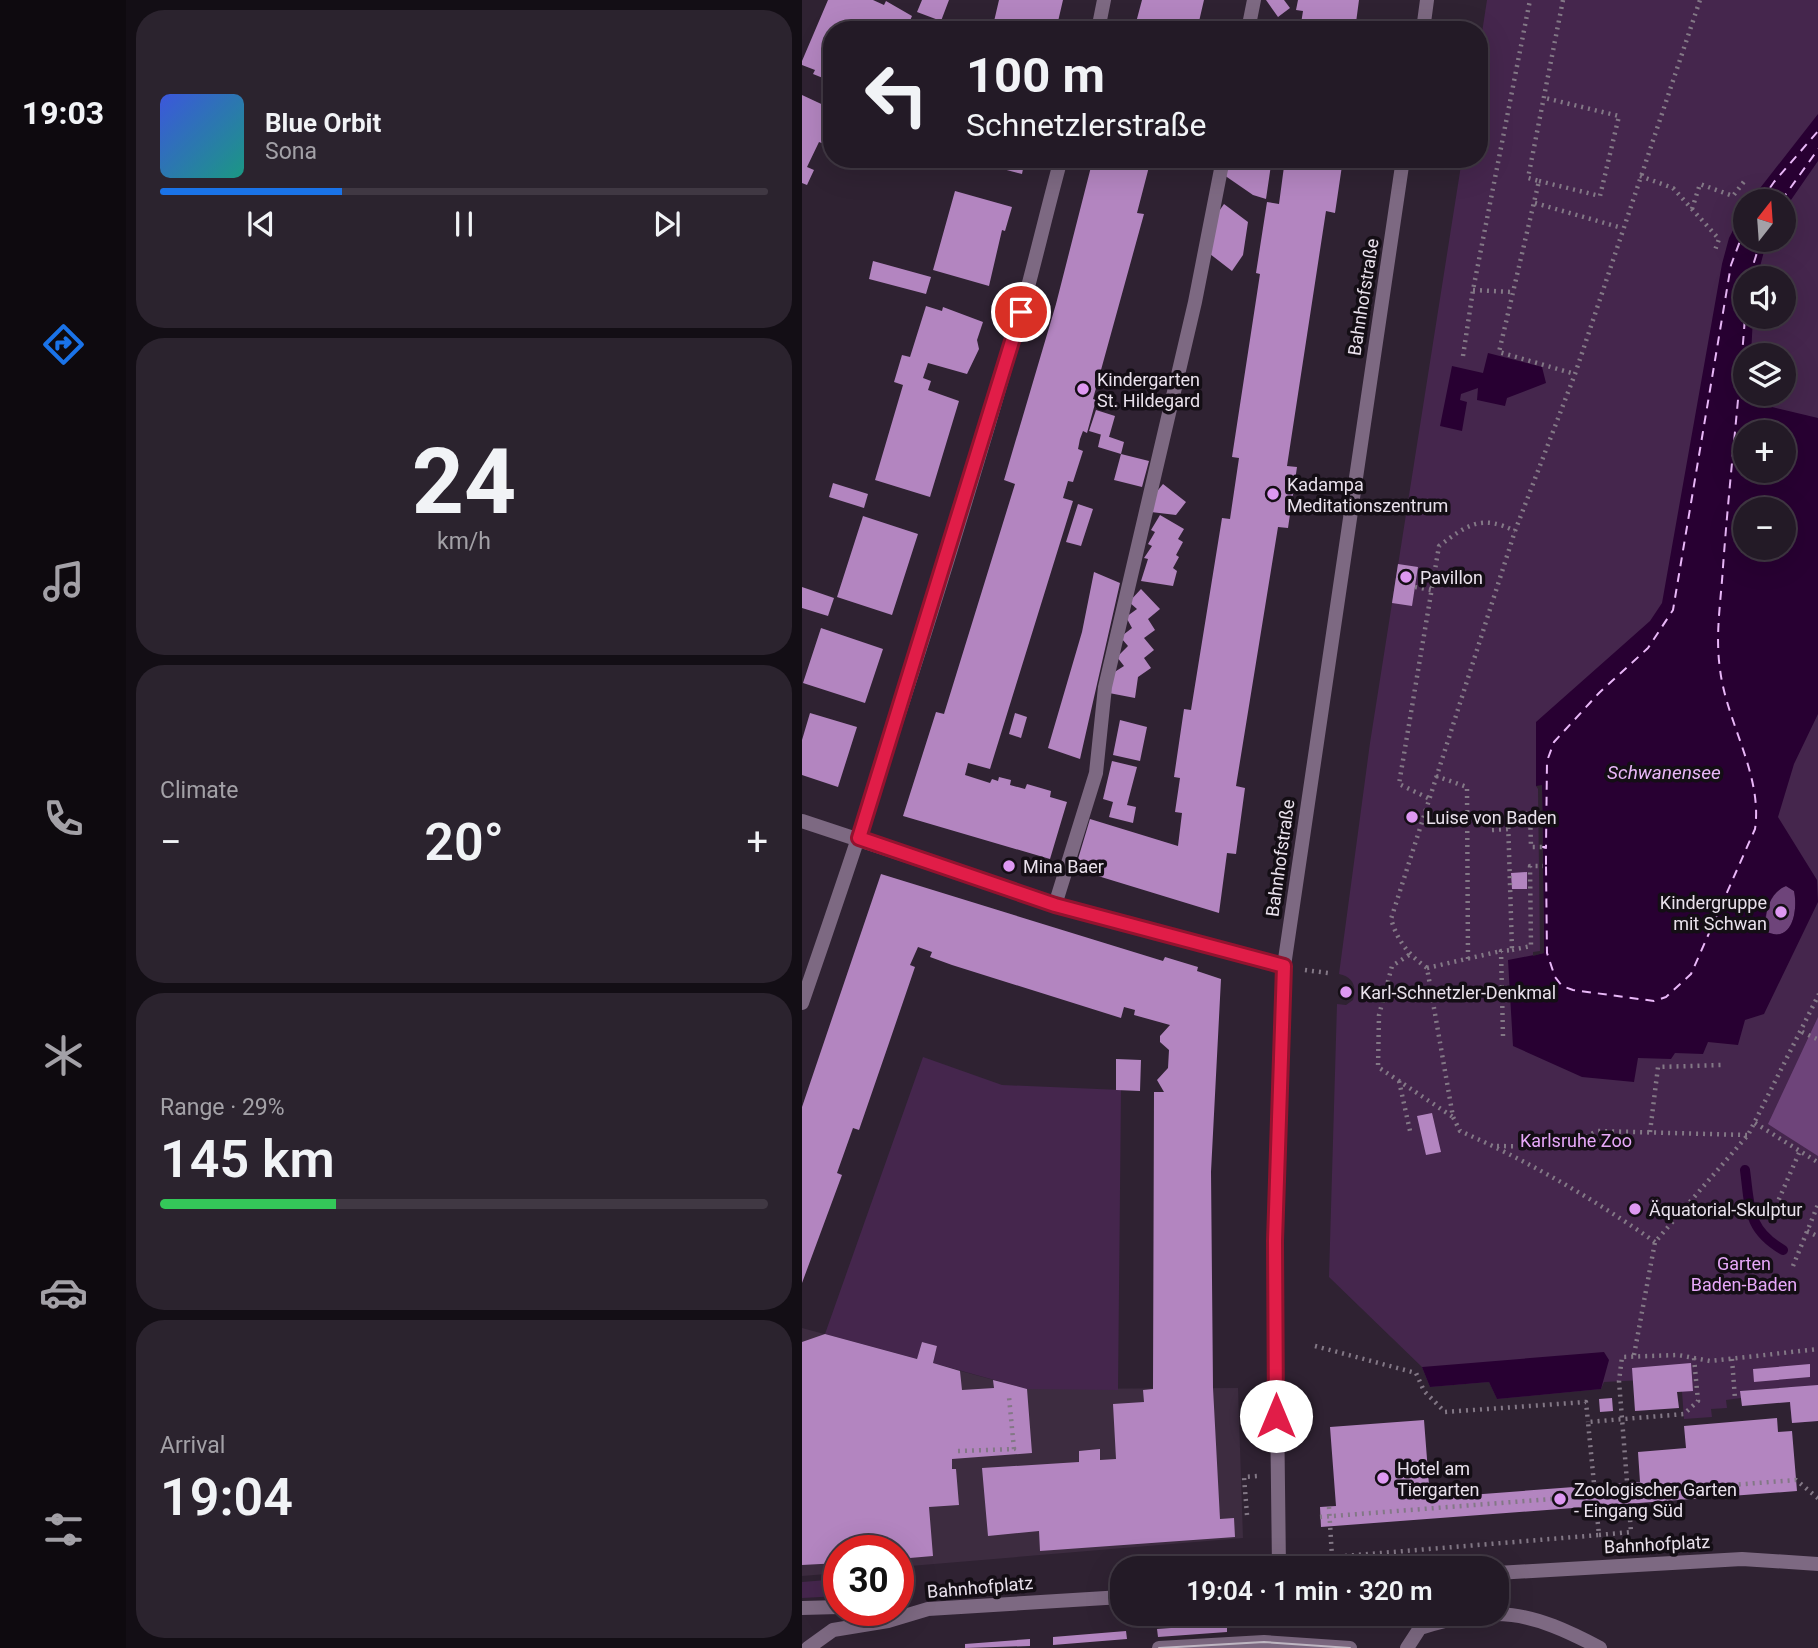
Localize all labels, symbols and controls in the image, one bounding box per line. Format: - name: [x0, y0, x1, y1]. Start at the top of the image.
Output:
- text: 100 m: [966, 47, 1105, 104]
- icon: left: [851, 49, 942, 140]
- text: 19:03: [22, 94, 104, 132]
- text: Schnetzlerstraße: [966, 106, 1207, 144]
- text: Blue Orbit: [265, 108, 381, 138]
- text: Sona: [265, 138, 317, 165]
- north arrow: [1733, 189, 1796, 252]
- map controls: [1733, 189, 1796, 560]
- icon: previous: [242, 205, 280, 243]
- icon: pause: [445, 205, 483, 243]
- icon: next: [648, 205, 686, 243]
- street label: Bahnhofstraße: [1343, 237, 1383, 357]
- button: sound: [1733, 266, 1796, 329]
- pin: [991, 282, 1051, 342]
- icon: arrive: [1002, 293, 1040, 331]
- icon: directions: [39, 320, 88, 369]
- button: layers: [1733, 343, 1796, 406]
- place label: Kindergarten St. Hildegard: [1097, 369, 1200, 411]
- marker: Kindergarten St. Hildegard: [1075, 381, 1091, 397]
- button: +: [1733, 420, 1796, 483]
- text: 24: [412, 429, 516, 535]
- place label: Kadampa Meditationszentrum: [1287, 474, 1448, 516]
- marker: Kadampa Meditationszentrum: [1265, 486, 1281, 502]
- button: −: [1733, 497, 1796, 560]
- text: km/h: [437, 528, 491, 555]
- icon: music: [39, 557, 88, 606]
- place label: Pavillon: [1420, 567, 1483, 588]
- marker: Pavillon: [1398, 569, 1414, 585]
- water label: Schwanensee: [1607, 761, 1721, 784]
- text: Climate: [160, 777, 239, 804]
- icon: phone: [39, 794, 88, 843]
- street label: Bahnhofstraße: [1261, 798, 1299, 918]
- place label: Luise von Baden: [1426, 807, 1557, 828]
- marker: Luise von Baden: [1404, 809, 1420, 825]
- text: 20°: [424, 812, 504, 873]
- text: −: [160, 820, 182, 864]
- text: +: [746, 820, 768, 864]
- place label: Mina Baer: [1023, 856, 1104, 877]
- marker: Mina Baer: [1001, 858, 1017, 874]
- place label: Kindergruppe mit Schwan: [1660, 892, 1767, 934]
- marker: Kindergruppe mit Schwan: [1773, 904, 1789, 920]
- place label: Karl-Schnetzler-Denkmal: [1360, 982, 1556, 1003]
- marker: Karl-Schnetzler-Denkmal: [1338, 984, 1354, 1000]
- icon: climate: [39, 1031, 88, 1080]
- text: Range · 29%: [160, 1094, 285, 1121]
- text: 145 km: [160, 1129, 335, 1190]
- park label: Karlsruhe Zoo: [1520, 1130, 1632, 1151]
- place label: Äquatorial-Skulptur: [1649, 1199, 1802, 1220]
- marker: Äquatorial-Skulptur: [1627, 1201, 1643, 1217]
- park label: Garten Baden-Baden: [1691, 1253, 1797, 1295]
- icon: car: [39, 1268, 88, 1317]
- position arrow: [1239, 1379, 1313, 1453]
- text: Arrival: [160, 1432, 225, 1459]
- place label: Hotel am Tiergarten: [1397, 1458, 1479, 1500]
- text: 19:04: [160, 1467, 293, 1528]
- marker: Hotel am Tiergarten: [1375, 1470, 1391, 1486]
- place label: Zoologischer Garten - Eingang Süd: [1574, 1479, 1737, 1521]
- marker: Zoologischer Garten - Eingang Süd: [1552, 1491, 1568, 1507]
- icon: filters: [39, 1505, 88, 1554]
- street label: Bahnhofplatz: [1603, 1531, 1711, 1557]
- speed limit sign: 30: [823, 1535, 914, 1626]
- street label: Bahnhofplatz: [926, 1572, 1034, 1602]
- text: 19:04 · 1 min · 320 m: [1186, 1576, 1433, 1606]

